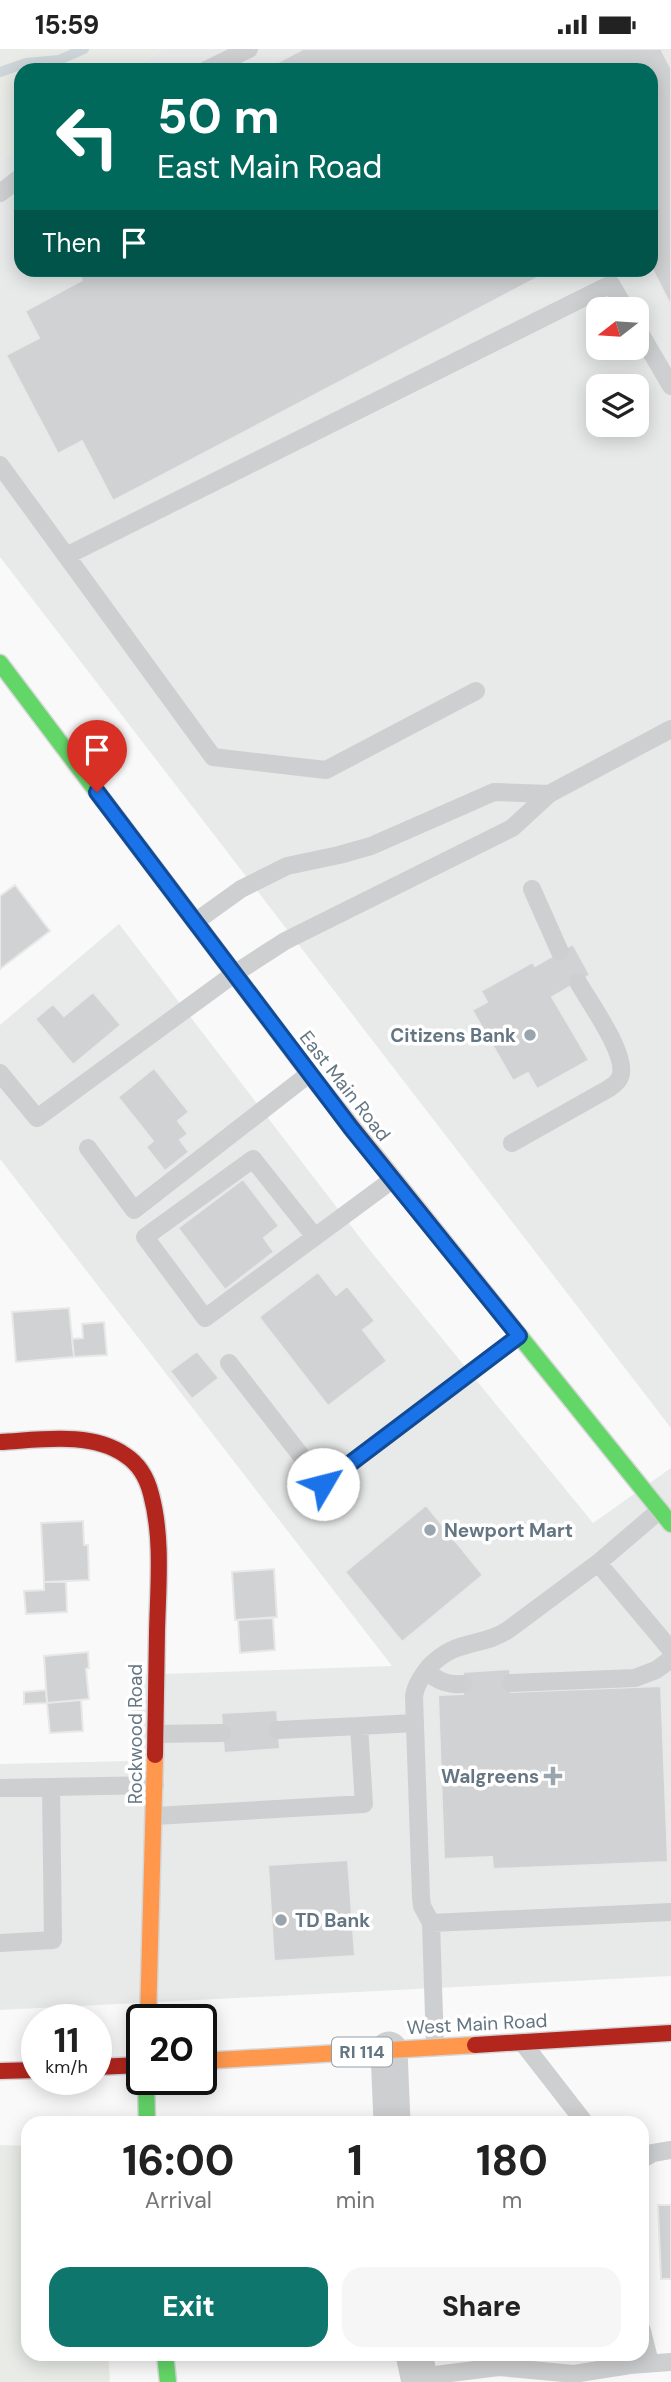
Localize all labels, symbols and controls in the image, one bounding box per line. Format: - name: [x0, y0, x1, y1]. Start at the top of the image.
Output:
- text: 15:59: [35, 8, 99, 42]
- text: 50 m: [157, 84, 280, 148]
- icon: left: [42, 91, 133, 182]
- text: East Main Road: [157, 146, 382, 188]
- icon: arrive: [115, 224, 153, 262]
- text: Then: [42, 226, 101, 260]
- north arrow: [586, 297, 649, 361]
- map controls: [586, 297, 649, 437]
- button: layers: [586, 374, 649, 437]
- pin: [67, 720, 127, 792]
- icon: arrive: [78, 731, 116, 769]
- place label: Citizens Bank: [390, 1023, 516, 1048]
- street label: East Main Road: [294, 1026, 396, 1146]
- marker: Citizens Bank: [522, 1027, 538, 1043]
- position arrow: [286, 1447, 360, 1521]
- place label: Newport Mart: [444, 1518, 573, 1543]
- marker: Newport Mart: [422, 1522, 438, 1538]
- street label: Rockwood Road: [123, 1664, 148, 1804]
- place label: Walgreens: [441, 1764, 539, 1789]
- marker: Walgreens: [545, 1768, 561, 1784]
- place label: TD Bank: [295, 1908, 370, 1933]
- marker: TD Bank: [273, 1912, 289, 1928]
- speed limit sign: 20: [126, 2004, 217, 2095]
- street label: West Main Road: [406, 2008, 548, 2040]
- text: 11: [54, 2017, 79, 2063]
- road number: RI 114: [332, 2038, 392, 2067]
- text: km/h: [45, 2055, 88, 2079]
- text: 16:00: [122, 2133, 235, 2188]
- text: 1: [348, 2133, 363, 2188]
- text: 180: [476, 2133, 548, 2188]
- text: Arrival: [145, 2185, 212, 2215]
- text: min: [336, 2185, 375, 2215]
- text: m: [502, 2185, 522, 2215]
- button: Exit: [49, 2267, 328, 2347]
- button: Share: [342, 2267, 621, 2347]

